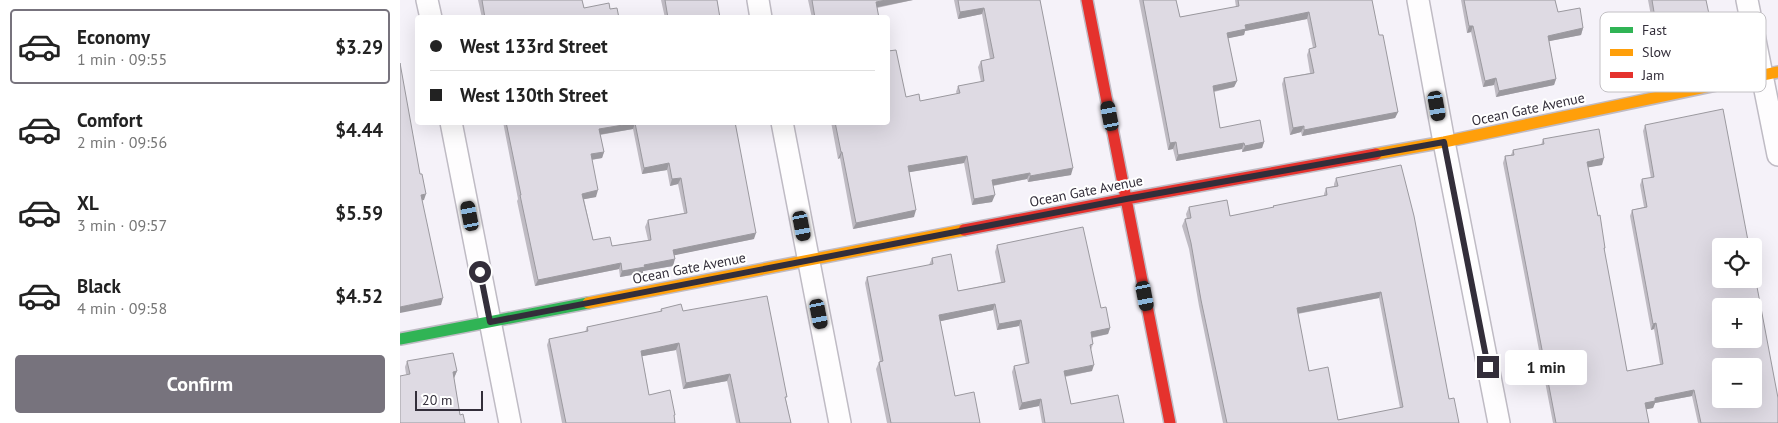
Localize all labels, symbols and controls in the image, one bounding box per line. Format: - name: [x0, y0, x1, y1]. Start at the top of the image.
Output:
- legend: [1600, 12, 1766, 92]
- text: Fast: [1642, 21, 1667, 39]
- icon: car: [17, 24, 62, 69]
- text: Economy: [77, 25, 150, 49]
- text: West 133rd Street: [460, 34, 608, 58]
- text: $3.29: [335, 35, 383, 59]
- text: Slow: [1642, 43, 1672, 61]
- text: 1 min · 09:55: [77, 49, 167, 69]
- text: Jam: [1641, 66, 1664, 84]
- text: West 130th Street: [460, 83, 608, 107]
- street label: Ocean Gate Avenue: [1470, 88, 1586, 130]
- car: [1427, 90, 1446, 122]
- car: [1099, 100, 1120, 132]
- icon: car: [17, 107, 62, 152]
- text: Comfort: [77, 108, 143, 132]
- text: $4.44: [335, 118, 383, 142]
- text: 2 min · 09:56: [77, 132, 167, 152]
- street label: Ocean Gate Avenue: [1028, 171, 1144, 211]
- icon: car: [17, 190, 62, 235]
- text: XL: [77, 191, 99, 215]
- car: [459, 200, 480, 232]
- text: $5.59: [335, 201, 383, 225]
- car: [791, 210, 812, 242]
- text: 3 min · 09:57: [77, 215, 167, 235]
- map controls: [1712, 238, 1762, 408]
- button: locate: [1712, 238, 1762, 288]
- street label: Ocean Gate Avenue: [631, 248, 747, 288]
- route start: [469, 261, 491, 283]
- icon: car: [17, 273, 62, 318]
- text: Black: [77, 274, 121, 298]
- car: [1134, 280, 1155, 312]
- text: $4.52: [335, 284, 383, 308]
- text: 4 min · 09:58: [77, 298, 167, 318]
- car: [808, 298, 829, 330]
- button: +: [1712, 298, 1762, 348]
- callout: 1 min: [1506, 350, 1588, 384]
- button: Confirm: [15, 355, 385, 413]
- route end: [1477, 356, 1499, 378]
- text: 1 min: [1526, 357, 1566, 377]
- button: −: [1712, 358, 1762, 408]
- scale bar: [415, 388, 482, 411]
- text: 20 m: [422, 391, 452, 409]

